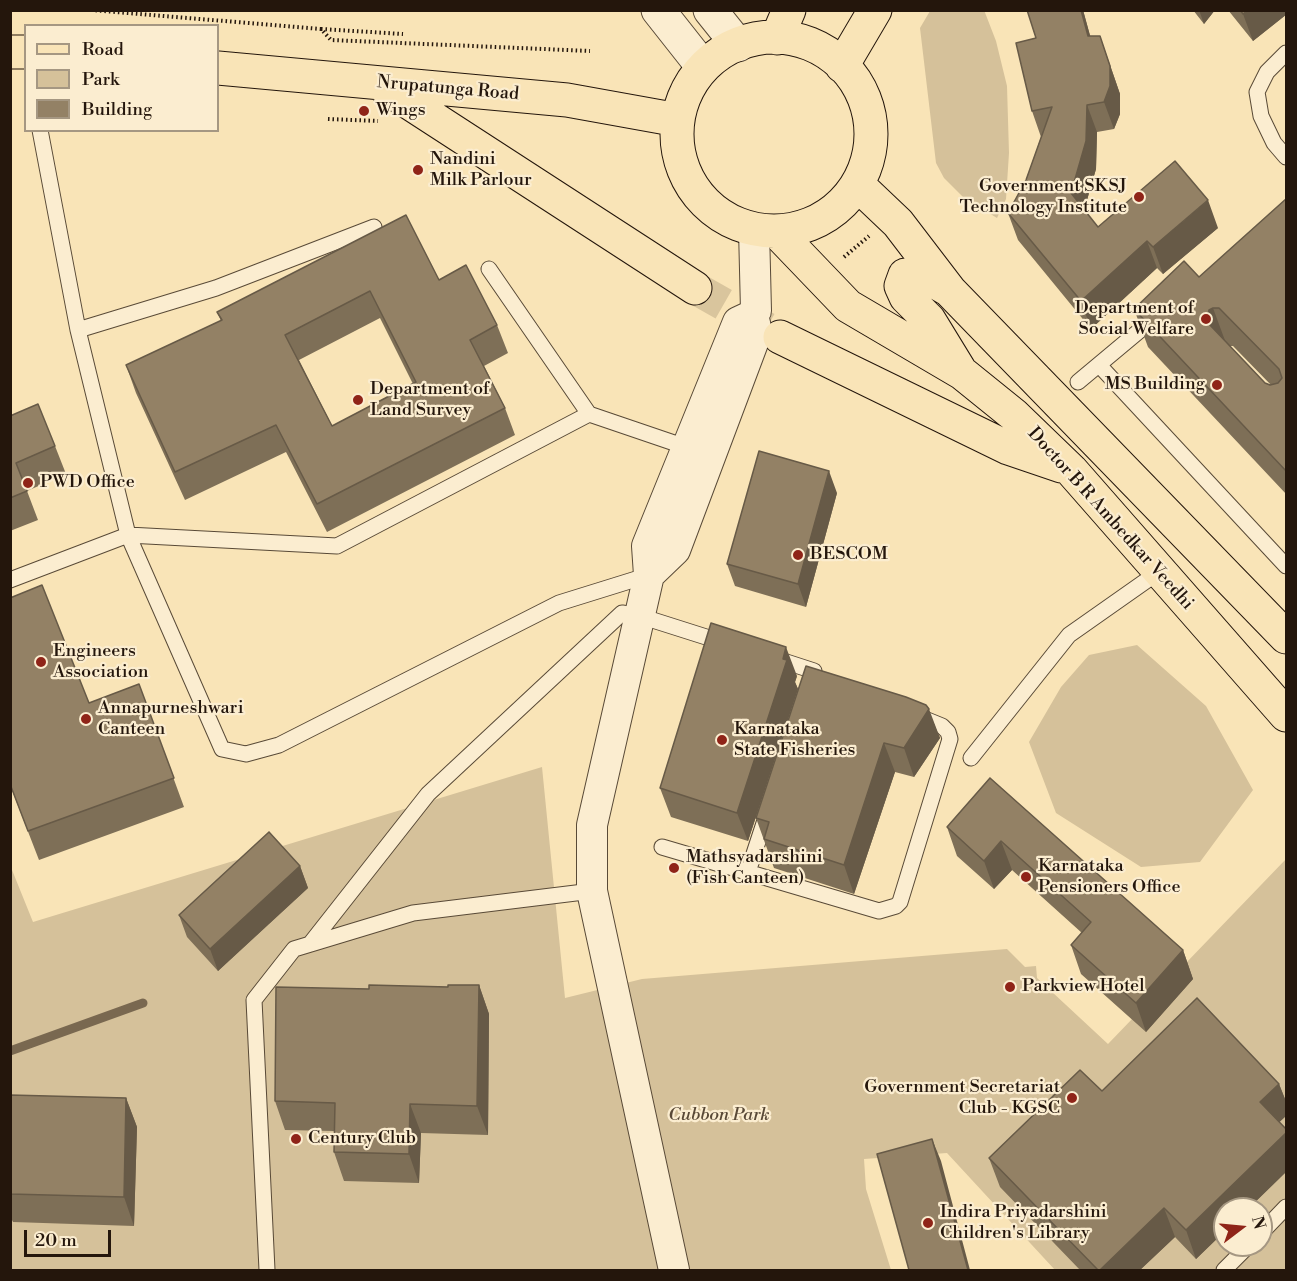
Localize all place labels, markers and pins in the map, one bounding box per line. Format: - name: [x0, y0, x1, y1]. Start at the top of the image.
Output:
- place label: Wings: [376, 100, 426, 122]
- marker: Wings: [357, 104, 371, 118]
- place label: Nandini Milk Parlour: [430, 149, 532, 192]
- marker: Nandini Milk Parlour: [411, 163, 425, 177]
- place label: Government SKSJ Technology Institute: [960, 176, 1127, 219]
- marker: Government SKSJ Technology Institute: [1132, 190, 1146, 204]
- place label: Department of Social Welfare: [1075, 298, 1194, 340]
- marker: Department of Social Welfare: [1199, 312, 1213, 326]
- place label: MS Building: [1105, 374, 1205, 396]
- marker: MS Building: [1210, 378, 1224, 392]
- place label: Department of Land Survey: [370, 379, 489, 422]
- marker: Department of Land Survey: [351, 393, 365, 407]
- place label: PWD Office: [40, 472, 135, 494]
- marker: PWD Office: [21, 476, 35, 490]
- place label: BESCOM: [810, 544, 888, 566]
- marker: BESCOM: [791, 548, 805, 562]
- place label: Engineers Association: [53, 641, 149, 684]
- marker: Engineers Association: [34, 655, 48, 669]
- place label: Annapurneshwari Canteen: [98, 698, 244, 740]
- marker: Annapurneshwari Canteen: [79, 712, 93, 726]
- place label: Karnataka State Fisheries: [734, 719, 855, 762]
- marker: Karnataka State Fisheries: [715, 733, 729, 747]
- place label: Mathsyadarshini (Fish Canteen): [686, 847, 823, 890]
- place label: Karnataka Pensioners Office: [1038, 856, 1181, 898]
- marker: Mathsyadarshini (Fish Canteen): [667, 861, 681, 875]
- marker: Karnataka Pensioners Office: [1019, 870, 1033, 884]
- place label: Parkview Hotel: [1022, 976, 1145, 998]
- marker: Parkview Hotel: [1003, 980, 1017, 994]
- place label: Government Secretariat Club - KGSC: [864, 1077, 1060, 1120]
- marker: Government Secretariat Club - KGSC: [1065, 1091, 1079, 1105]
- place label: Century Club: [308, 1128, 416, 1150]
- marker: Century Club: [289, 1132, 303, 1146]
- place label: Indira Priyadarshini Children's Library: [940, 1202, 1107, 1244]
- marker: Indira Priyadarshini Children's Library: [921, 1216, 935, 1230]

